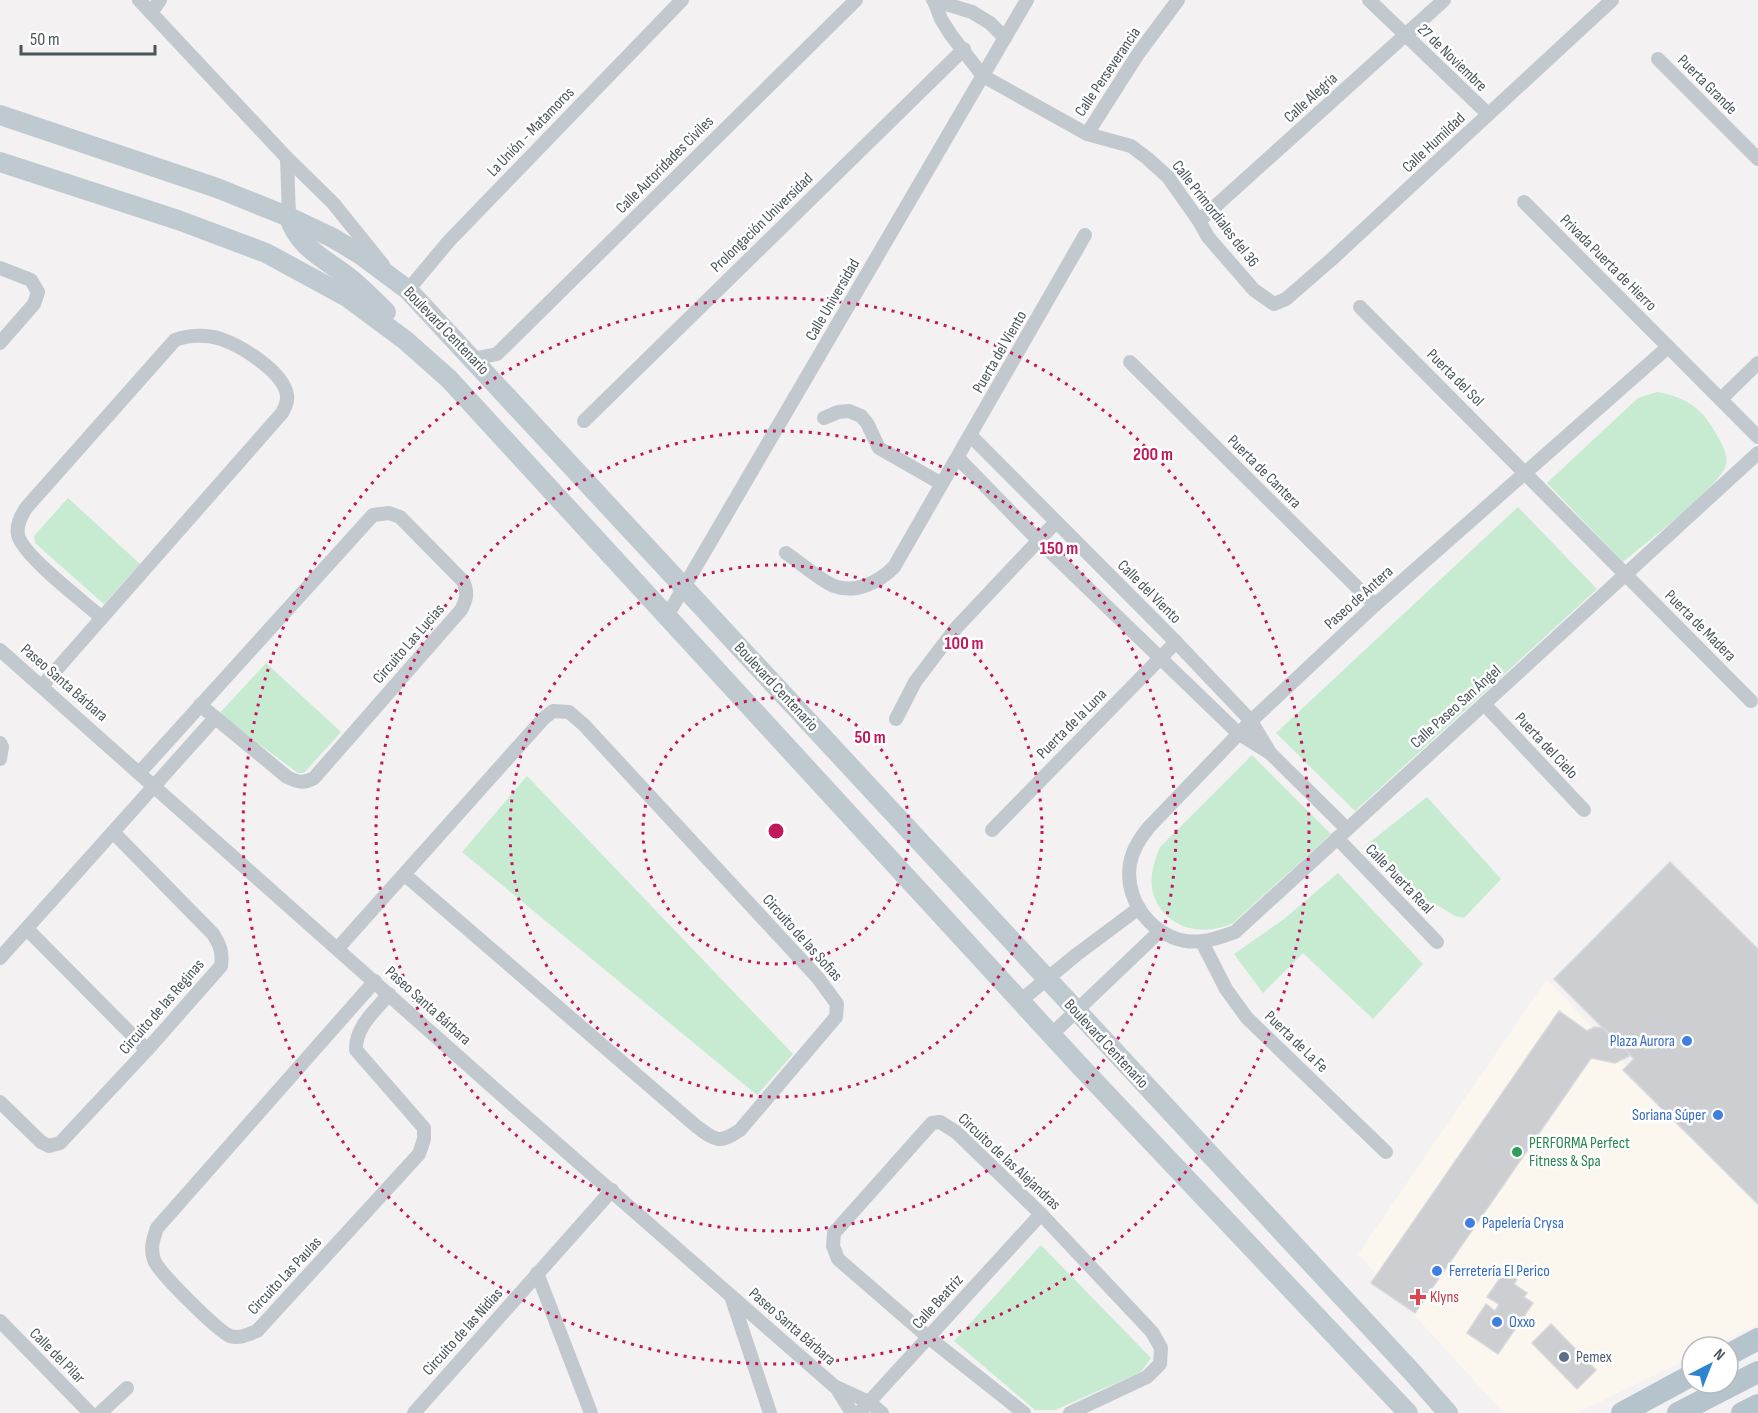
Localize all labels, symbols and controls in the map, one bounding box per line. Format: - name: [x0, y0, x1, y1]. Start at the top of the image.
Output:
- scale bar: [21, 18, 154, 56]
- street label: 27 de Noviembre: [1413, 20, 1491, 96]
- street label: Calle Perseverancia: [1071, 24, 1145, 120]
- text: 50 m: [30, 29, 60, 50]
- street label: Puerta Grande: [1673, 51, 1741, 119]
- street label: Calle Alegría: [1280, 69, 1342, 127]
- street label: La Unión - Matamoros: [483, 83, 579, 181]
- street label: Calle Humildad: [1399, 109, 1469, 177]
- street label: Calle Autoridades Civiles: [612, 112, 718, 218]
- street label: Calle Primordiales del 36: [1168, 157, 1262, 271]
- street label: Prolongación Universidad: [707, 169, 817, 277]
- street label: Privada Puerta de Hierro: [1556, 211, 1660, 315]
- street label: Calle Universidad: [802, 256, 864, 344]
- street label: Boulevard Centenario: [399, 283, 493, 379]
- street label: Puerta del Viento: [969, 308, 1031, 396]
- street label: Puerta del Sol: [1422, 345, 1488, 411]
- street label: Puerta de Cantera: [1223, 431, 1305, 513]
- text: 200 m: [1133, 444, 1173, 465]
- text: 150 m: [1040, 538, 1078, 559]
- street label: Calle del Viento: [1113, 556, 1185, 628]
- street label: Paseo de Antera: [1321, 562, 1397, 634]
- street label: Puerta de Madera: [1660, 586, 1740, 666]
- street label: Circuito Las Lucias: [369, 600, 449, 688]
- text: 100 m: [945, 633, 984, 654]
- street label: Boulevard Centenario: [730, 639, 822, 735]
- street label: Paseo Santa Bárbara: [17, 640, 111, 726]
- street label: Calle Paseo San Ángel: [1407, 662, 1505, 752]
- street label: Puerta de la Luna: [1033, 685, 1111, 763]
- street label: Puerta del Cielo: [1511, 709, 1581, 783]
- text: 50 m: [854, 727, 886, 748]
- centre of rings: [766, 821, 786, 841]
- street label: Calle Puerta Real: [1361, 840, 1437, 918]
- street label: Circuito de las Sofias: [758, 891, 846, 986]
- street label: Circuito de las Reginas: [116, 955, 209, 1058]
- street label: Paseo Santa Bárbara: [381, 963, 475, 1049]
- street label: Boulevard Centenario: [1060, 996, 1152, 1092]
- street label: Puerta de La Fe: [1260, 1007, 1332, 1077]
- place label: Plaza Aurora: [1610, 1032, 1675, 1051]
- marker: Plaza Aurora: [1680, 1034, 1694, 1048]
- place label: Soriana Súper: [1632, 1106, 1706, 1125]
- marker: Soriana Súper: [1711, 1108, 1725, 1122]
- street label: Circuito de las Alejandras: [954, 1110, 1064, 1215]
- place label: PERFORMA Perfect Fitness & Spa: [1529, 1134, 1630, 1171]
- marker: PERFORMA Perfect Fitness & Spa: [1510, 1145, 1524, 1159]
- place label: Papelería Crysa: [1482, 1214, 1564, 1233]
- marker: Papelería Crysa: [1463, 1216, 1477, 1230]
- street label: Circuito Las Paulas: [244, 1233, 326, 1319]
- place label: Ferretería El Perico: [1449, 1262, 1550, 1281]
- marker: Ferretería El Perico: [1430, 1264, 1444, 1278]
- street label: Calle Beatriz: [909, 1271, 967, 1333]
- street label: Circuito de las Nidias: [419, 1284, 507, 1380]
- street label: Paseo Santa Bárbara: [745, 1284, 839, 1370]
- place label: Klyns: [1430, 1288, 1459, 1307]
- marker: Klyns: [1411, 1290, 1425, 1304]
- place label: Oxxo: [1509, 1313, 1535, 1332]
- marker: Oxxo: [1490, 1315, 1504, 1329]
- street label: Calle del Pilar: [25, 1324, 89, 1388]
- north arrow: [1680, 1335, 1740, 1395]
- text: N: [1710, 1345, 1729, 1365]
- place label: Pemex: [1576, 1348, 1612, 1367]
- marker: Pemex: [1557, 1350, 1571, 1364]

